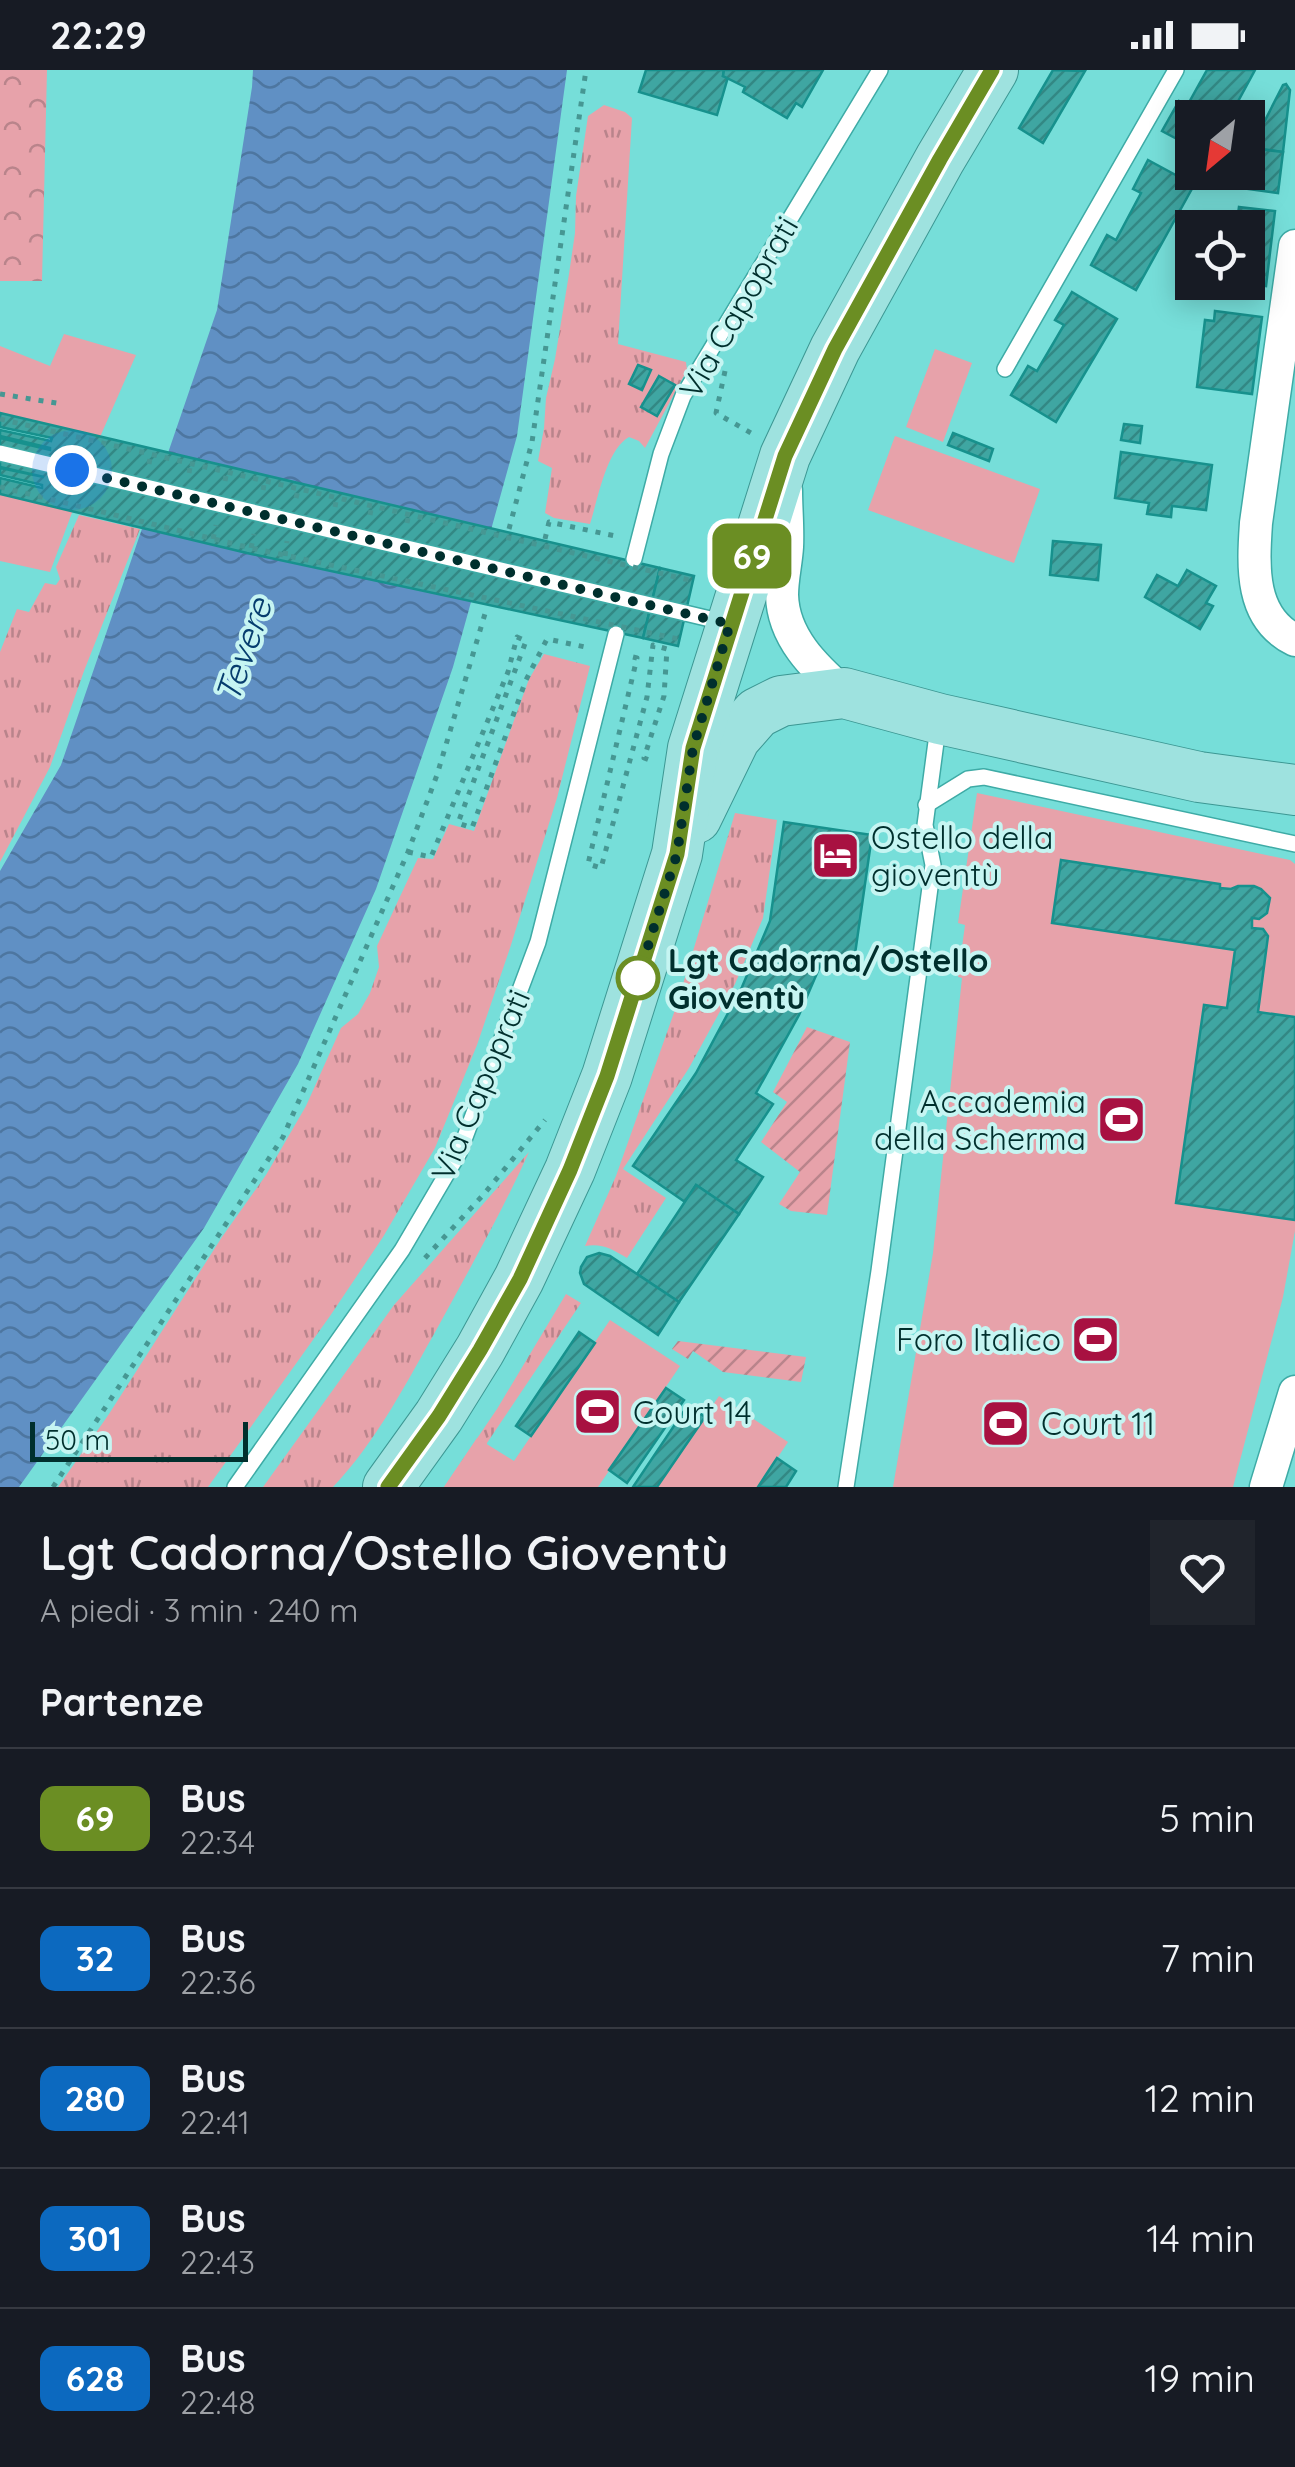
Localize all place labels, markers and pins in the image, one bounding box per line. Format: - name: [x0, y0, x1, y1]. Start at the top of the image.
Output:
- place label: Ostello della gioventù: [871, 817, 1053, 894]
- hotel icon: Ostello della gioventù: [810, 829, 862, 881]
- place label: Lgt Cadorna/Ostello Gioventù: [668, 940, 988, 1017]
- marker: Lgt Cadorna/Ostello Gioventù: [617, 957, 659, 999]
- place label: Accademia della Scherma: [874, 1081, 1086, 1158]
- sports icon: Accademia della Scherma: [1095, 1093, 1147, 1145]
- sports icon: Foro Italico: [1070, 1313, 1122, 1365]
- place label: Foro Italico: [896, 1319, 1061, 1359]
- sports icon: Court 14: [572, 1386, 624, 1438]
- place label: Court 14: [633, 1392, 752, 1432]
- sports icon: Court 11: [980, 1397, 1032, 1449]
- place label: Court 11: [1041, 1403, 1155, 1443]

